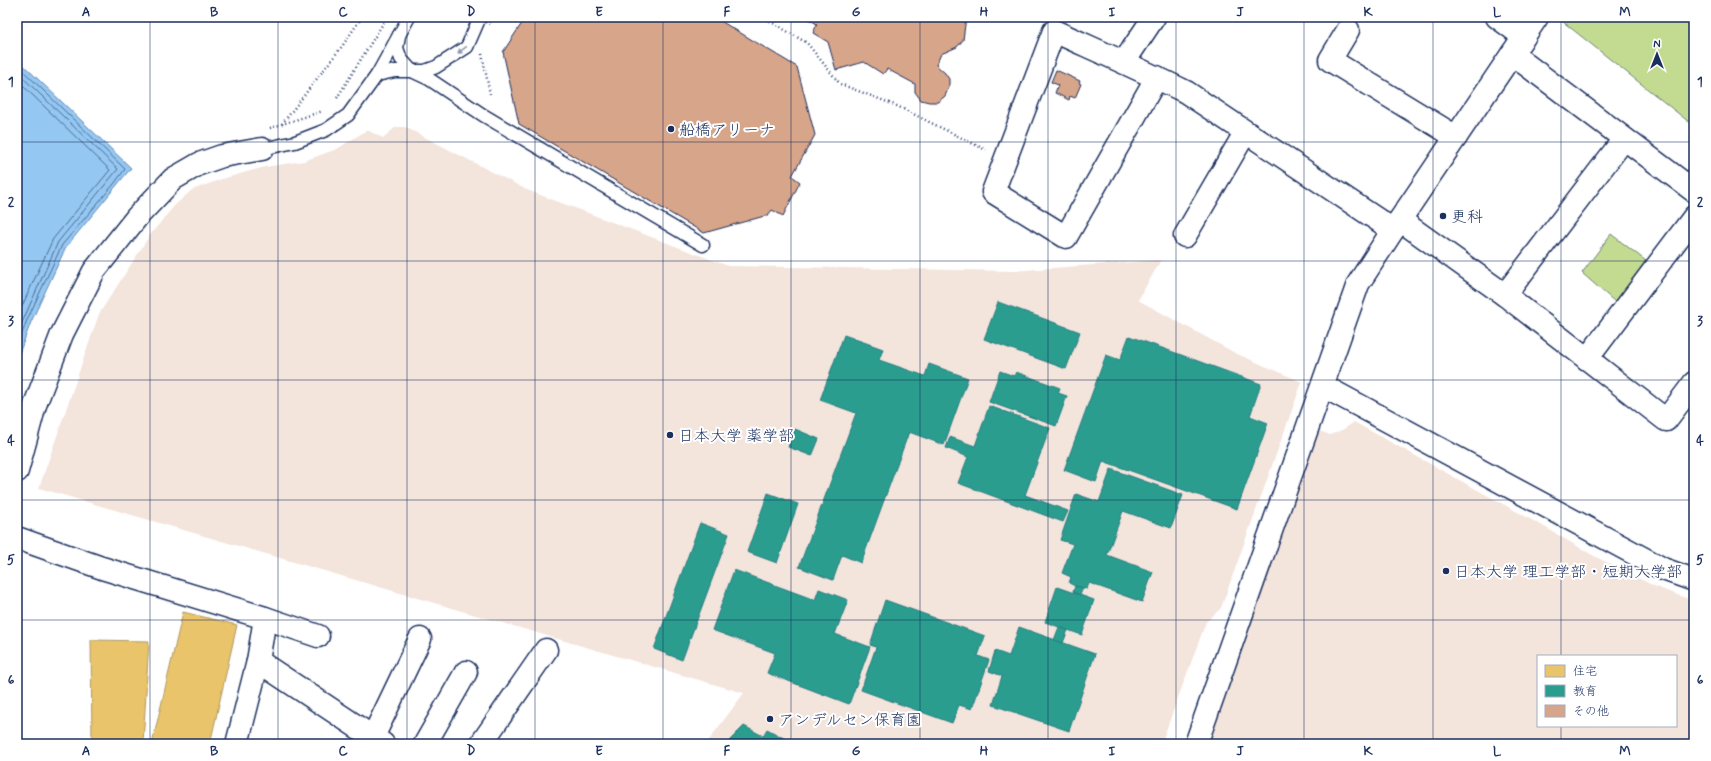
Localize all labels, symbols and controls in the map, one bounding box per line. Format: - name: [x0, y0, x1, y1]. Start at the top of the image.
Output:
- text: A: [82, 4, 90, 21]
- text: B: [210, 4, 219, 21]
- text: C: [338, 4, 348, 21]
- text: D: [467, 4, 476, 21]
- text: E: [595, 4, 603, 21]
- text: F: [724, 4, 731, 21]
- text: G: [852, 4, 861, 21]
- text: H: [980, 4, 989, 21]
- text: I: [1109, 4, 1116, 21]
- text: J: [1236, 4, 1244, 21]
- text: K: [1363, 4, 1373, 21]
- text: L: [1493, 4, 1502, 21]
- text: M: [1619, 4, 1631, 21]
- north arrow: [1637, 34, 1677, 74]
- text: N: [1653, 38, 1661, 52]
- one-way arrow: [456, 46, 467, 55]
- text: 1: [8, 74, 14, 91]
- text: 1: [1697, 74, 1703, 91]
- place label: 船橋アリーナ: [679, 120, 775, 141]
- marker: 船橋アリーナ: [666, 124, 676, 134]
- text: 2: [8, 194, 15, 211]
- text: 2: [1697, 194, 1704, 211]
- place label: 更科: [1451, 207, 1483, 228]
- marker: 更科: [1438, 211, 1448, 221]
- text: 3: [8, 313, 14, 330]
- text: 3: [1697, 313, 1703, 330]
- place label: 日本大学 薬学部: [678, 426, 794, 447]
- marker: 日本大学 薬学部: [665, 430, 675, 440]
- text: 4: [7, 433, 15, 450]
- text: 4: [1696, 433, 1704, 450]
- text: 5: [7, 552, 15, 569]
- text: 5: [1696, 552, 1704, 569]
- place label: 日本大学 理工学部・短期大学部: [1454, 562, 1682, 583]
- marker: 日本大学 理工学部・短期大学部: [1441, 566, 1451, 576]
- legend: [1537, 655, 1677, 727]
- text: 住宅: [1573, 664, 1597, 680]
- text: 6: [8, 672, 15, 689]
- text: 6: [1697, 672, 1704, 689]
- text: 教育: [1573, 684, 1597, 700]
- text: その他: [1573, 704, 1609, 720]
- place label: アンデルセン保育園: [778, 710, 922, 731]
- marker: アンデルセン保育園: [765, 714, 775, 724]
- text: A: [82, 743, 90, 760]
- text: B: [210, 743, 219, 760]
- text: C: [338, 743, 348, 760]
- text: D: [467, 743, 476, 760]
- text: E: [595, 743, 603, 760]
- text: F: [724, 743, 731, 760]
- text: G: [852, 743, 861, 760]
- text: H: [980, 743, 989, 760]
- text: I: [1109, 743, 1116, 760]
- text: J: [1236, 743, 1244, 760]
- text: K: [1363, 743, 1373, 760]
- text: L: [1493, 743, 1502, 760]
- text: M: [1619, 743, 1631, 760]

